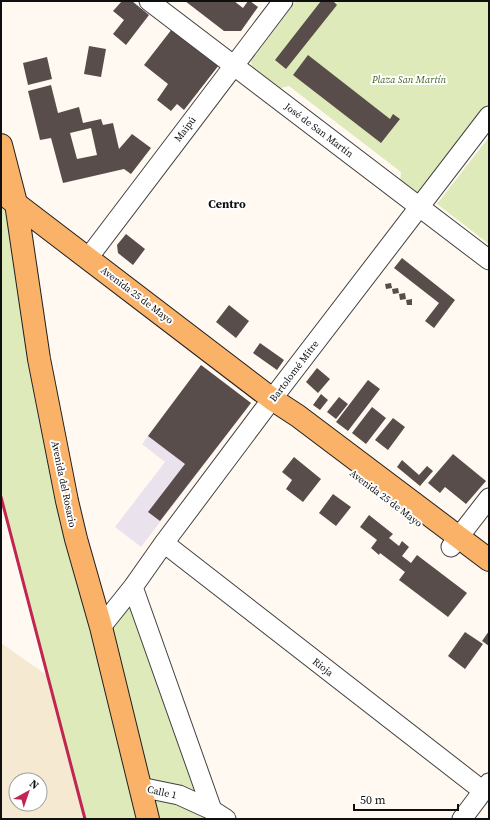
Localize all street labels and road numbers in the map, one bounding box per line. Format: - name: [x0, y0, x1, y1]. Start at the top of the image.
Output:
- street label: José de San Martín: [281, 99, 356, 160]
- street label: Maipú: [171, 114, 199, 144]
- street label: Avenida 25 de Mayo: [98, 263, 176, 327]
- street label: Bartolomé Mitre: [267, 338, 321, 404]
- street label: Avenida del Rosario: [48, 440, 80, 529]
- street label: Avenida 25 de Mayo: [347, 466, 425, 530]
- street label: Rioja: [310, 655, 337, 680]
- street label: Calle 1: [146, 783, 178, 801]

